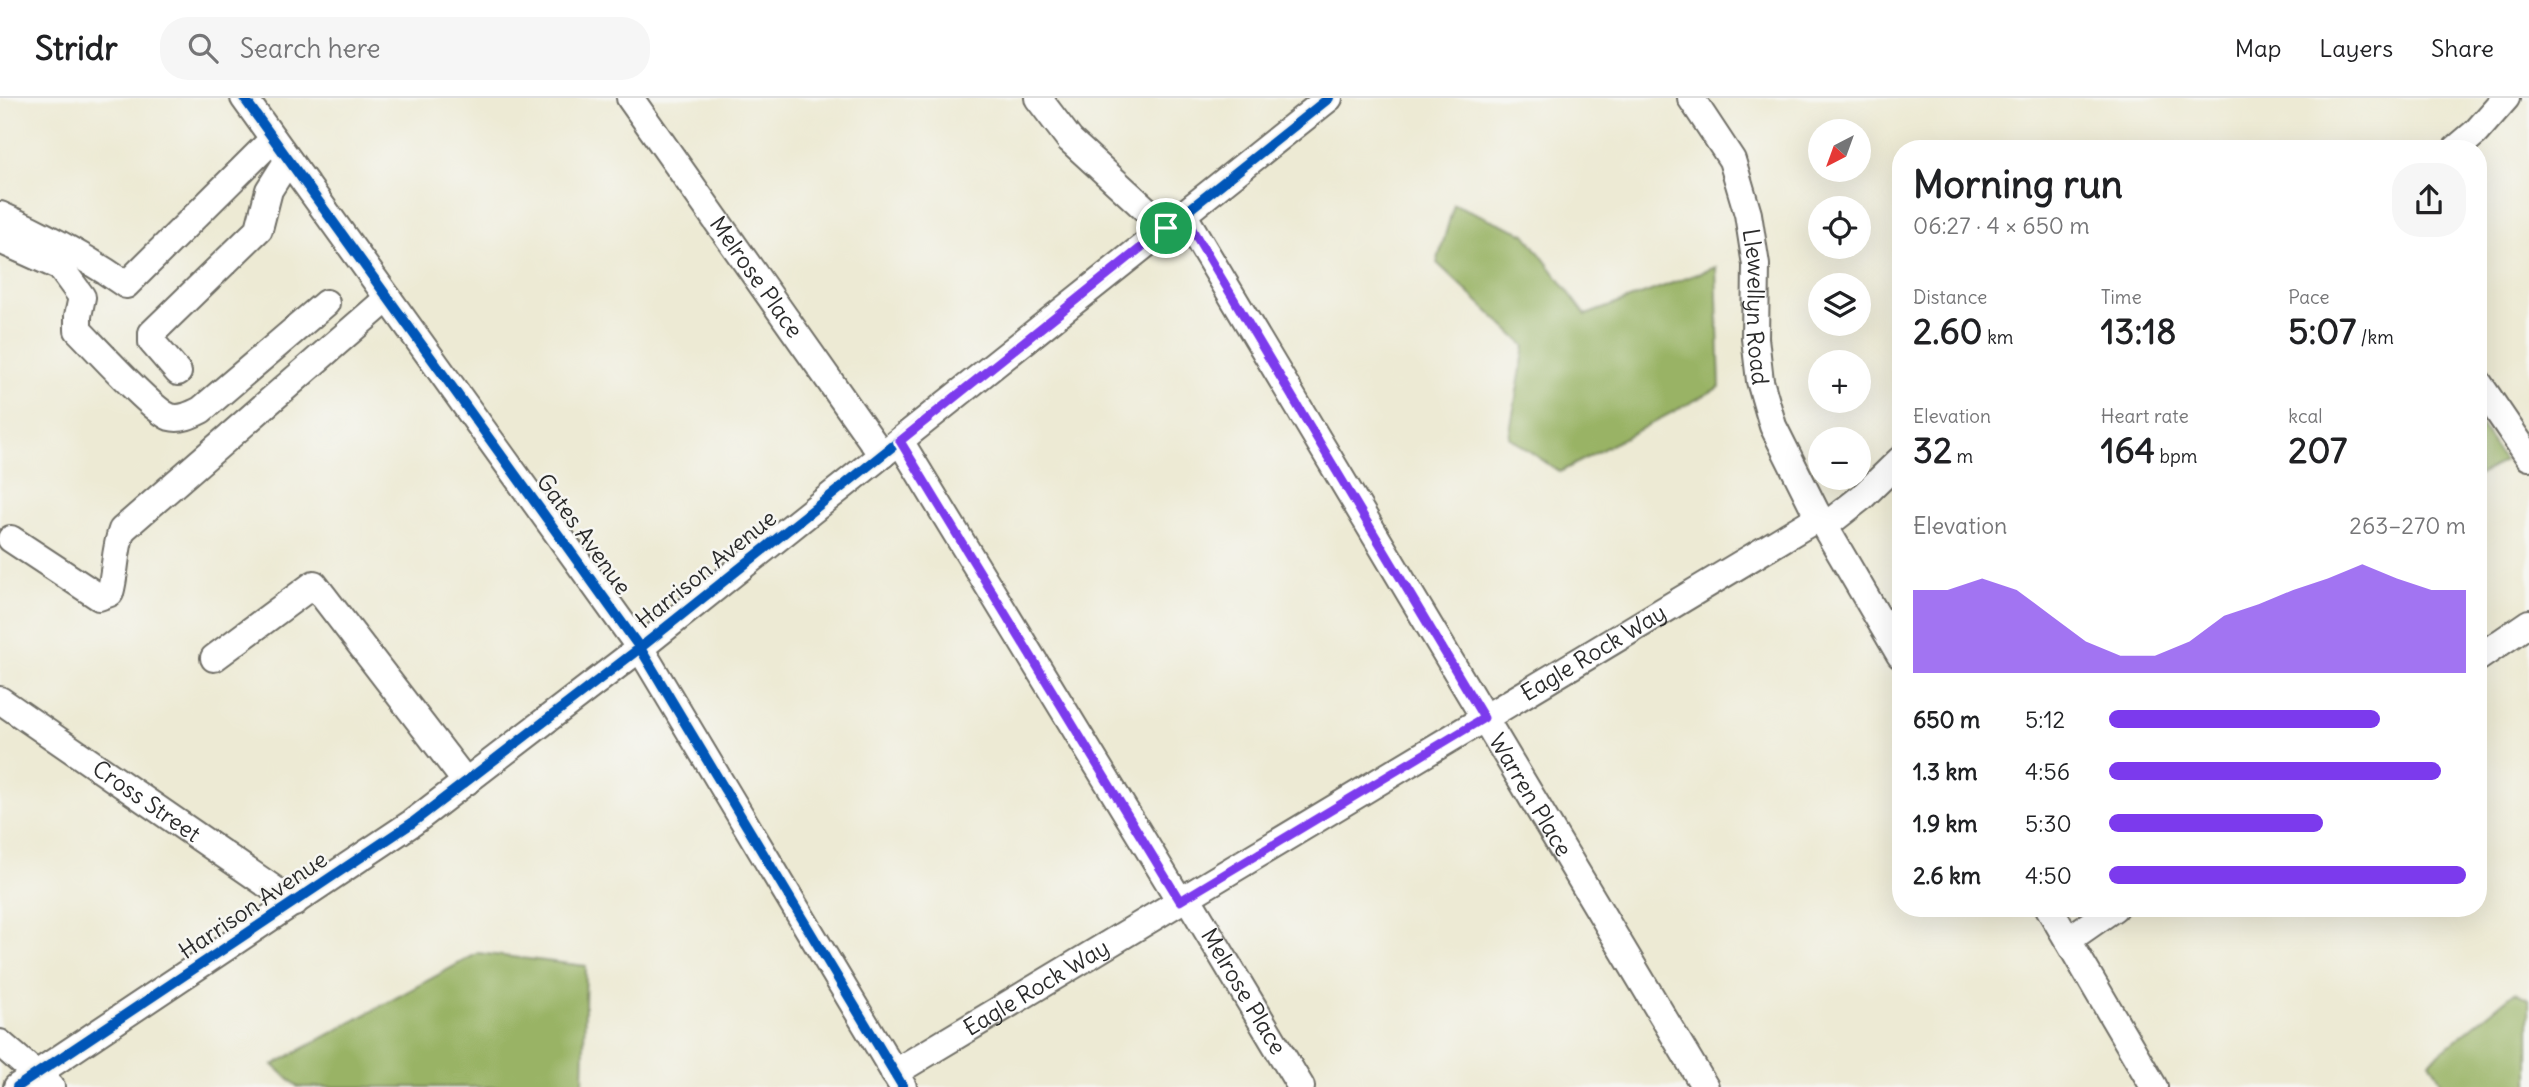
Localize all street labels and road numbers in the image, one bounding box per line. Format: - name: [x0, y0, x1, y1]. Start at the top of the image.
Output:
- street label: Melrose Place: [704, 210, 810, 343]
- street label: Llewellyn Road: [1736, 226, 1775, 386]
- street label: Gates Avenue: [531, 467, 638, 600]
- street label: Harrison Avenue: [629, 503, 782, 634]
- street label: Eagle Rock Way: [1515, 597, 1671, 707]
- street label: Warren Place: [1483, 728, 1579, 862]
- street label: Cross Street: [87, 753, 207, 848]
- street label: Harrison Avenue: [173, 844, 332, 965]
- street label: Melrose Place: [1195, 923, 1293, 1060]
- street label: Eagle Rock Way: [958, 932, 1114, 1042]

